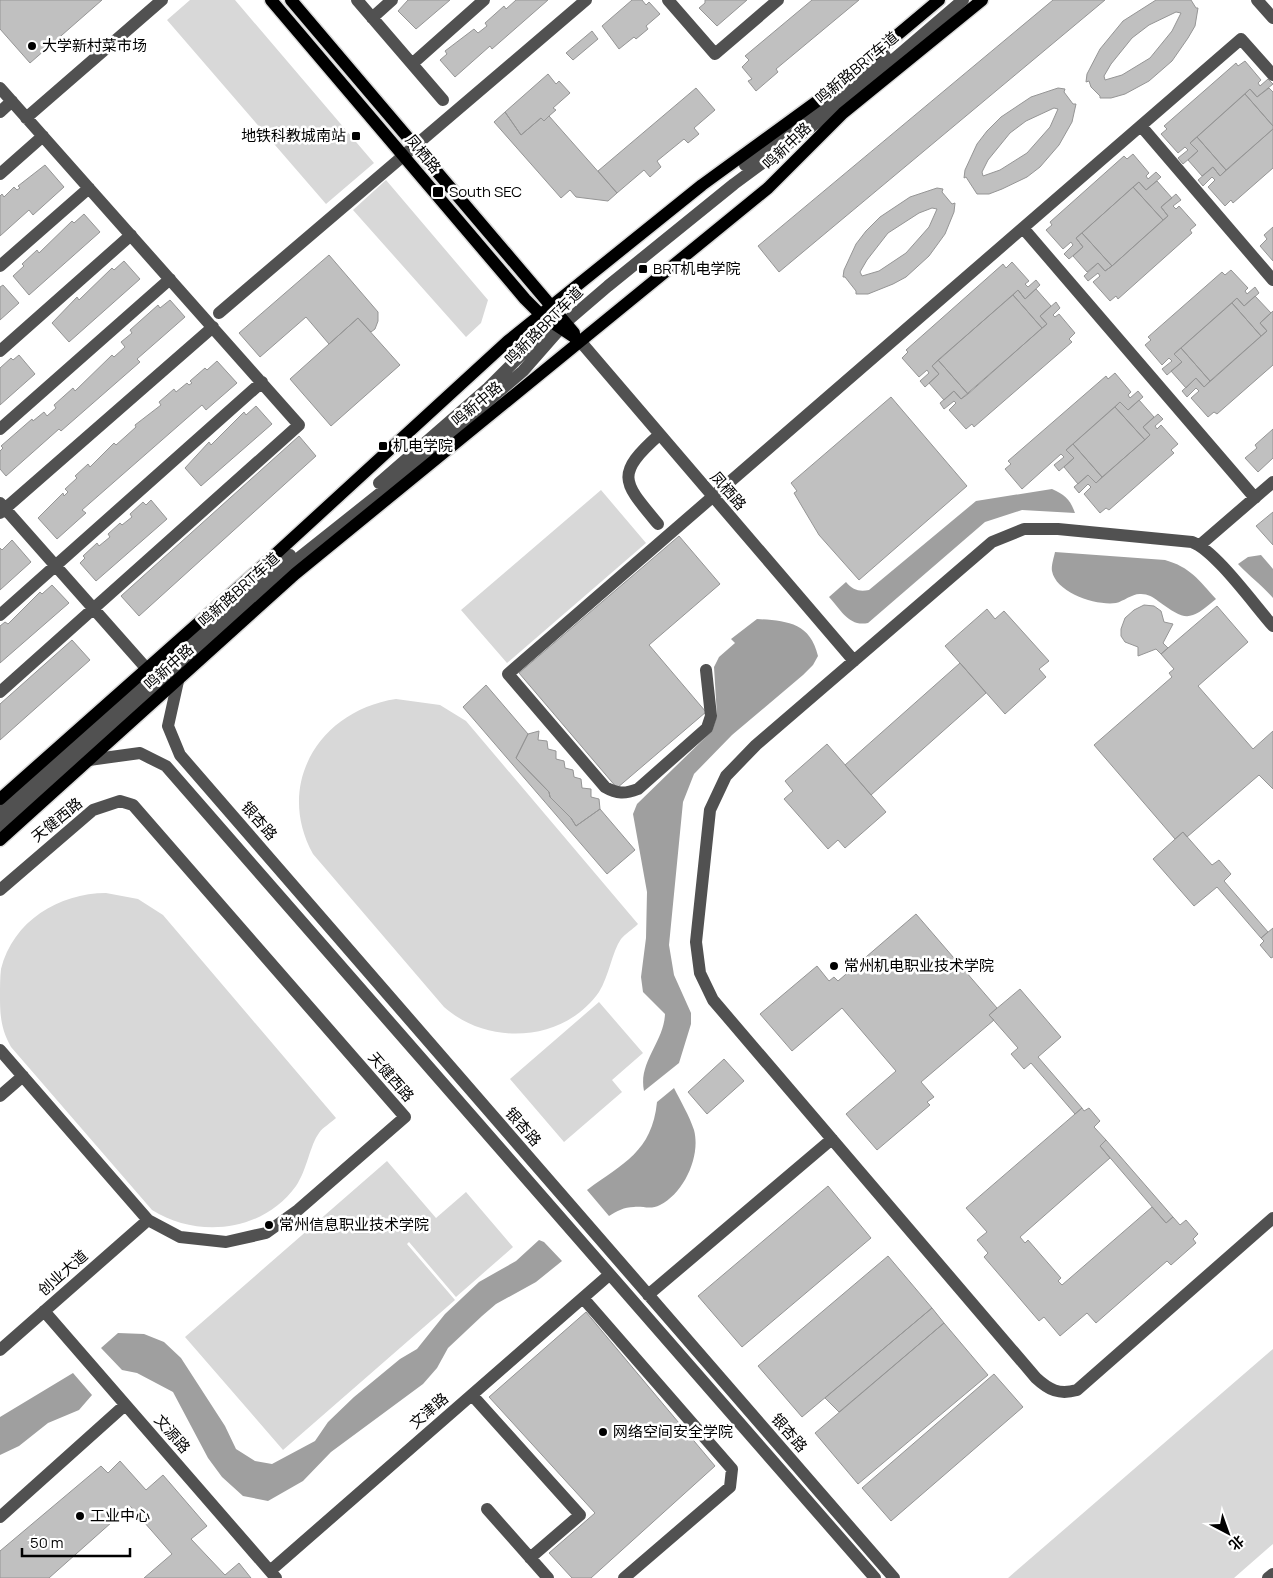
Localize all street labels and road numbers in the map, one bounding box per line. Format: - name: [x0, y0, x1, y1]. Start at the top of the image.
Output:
- street label: 鸣新路BRT车道: [811, 27, 903, 109]
- street label: 鸣新中路: [758, 117, 816, 174]
- street label: 凤栖路: [401, 130, 446, 178]
- street label: 鸣新路BRT车道: [500, 282, 587, 369]
- street label: 鸣新中路: [447, 376, 506, 431]
- street label: 凤栖路: [706, 467, 751, 515]
- street label: 鸣新路BRT车道: [194, 547, 284, 632]
- street label: 鸣新中路: [139, 639, 198, 695]
- street label: 天健西路: [27, 793, 87, 847]
- street label: 银杏路: [237, 797, 282, 845]
- street label: 天健西路: [364, 1047, 419, 1106]
- street label: 银杏路: [501, 1103, 546, 1151]
- street label: 创业大道: [33, 1245, 92, 1300]
- street label: 文津路: [405, 1388, 453, 1433]
- street label: 银杏路: [767, 1409, 812, 1457]
- street label: 文源路: [150, 1410, 195, 1458]

